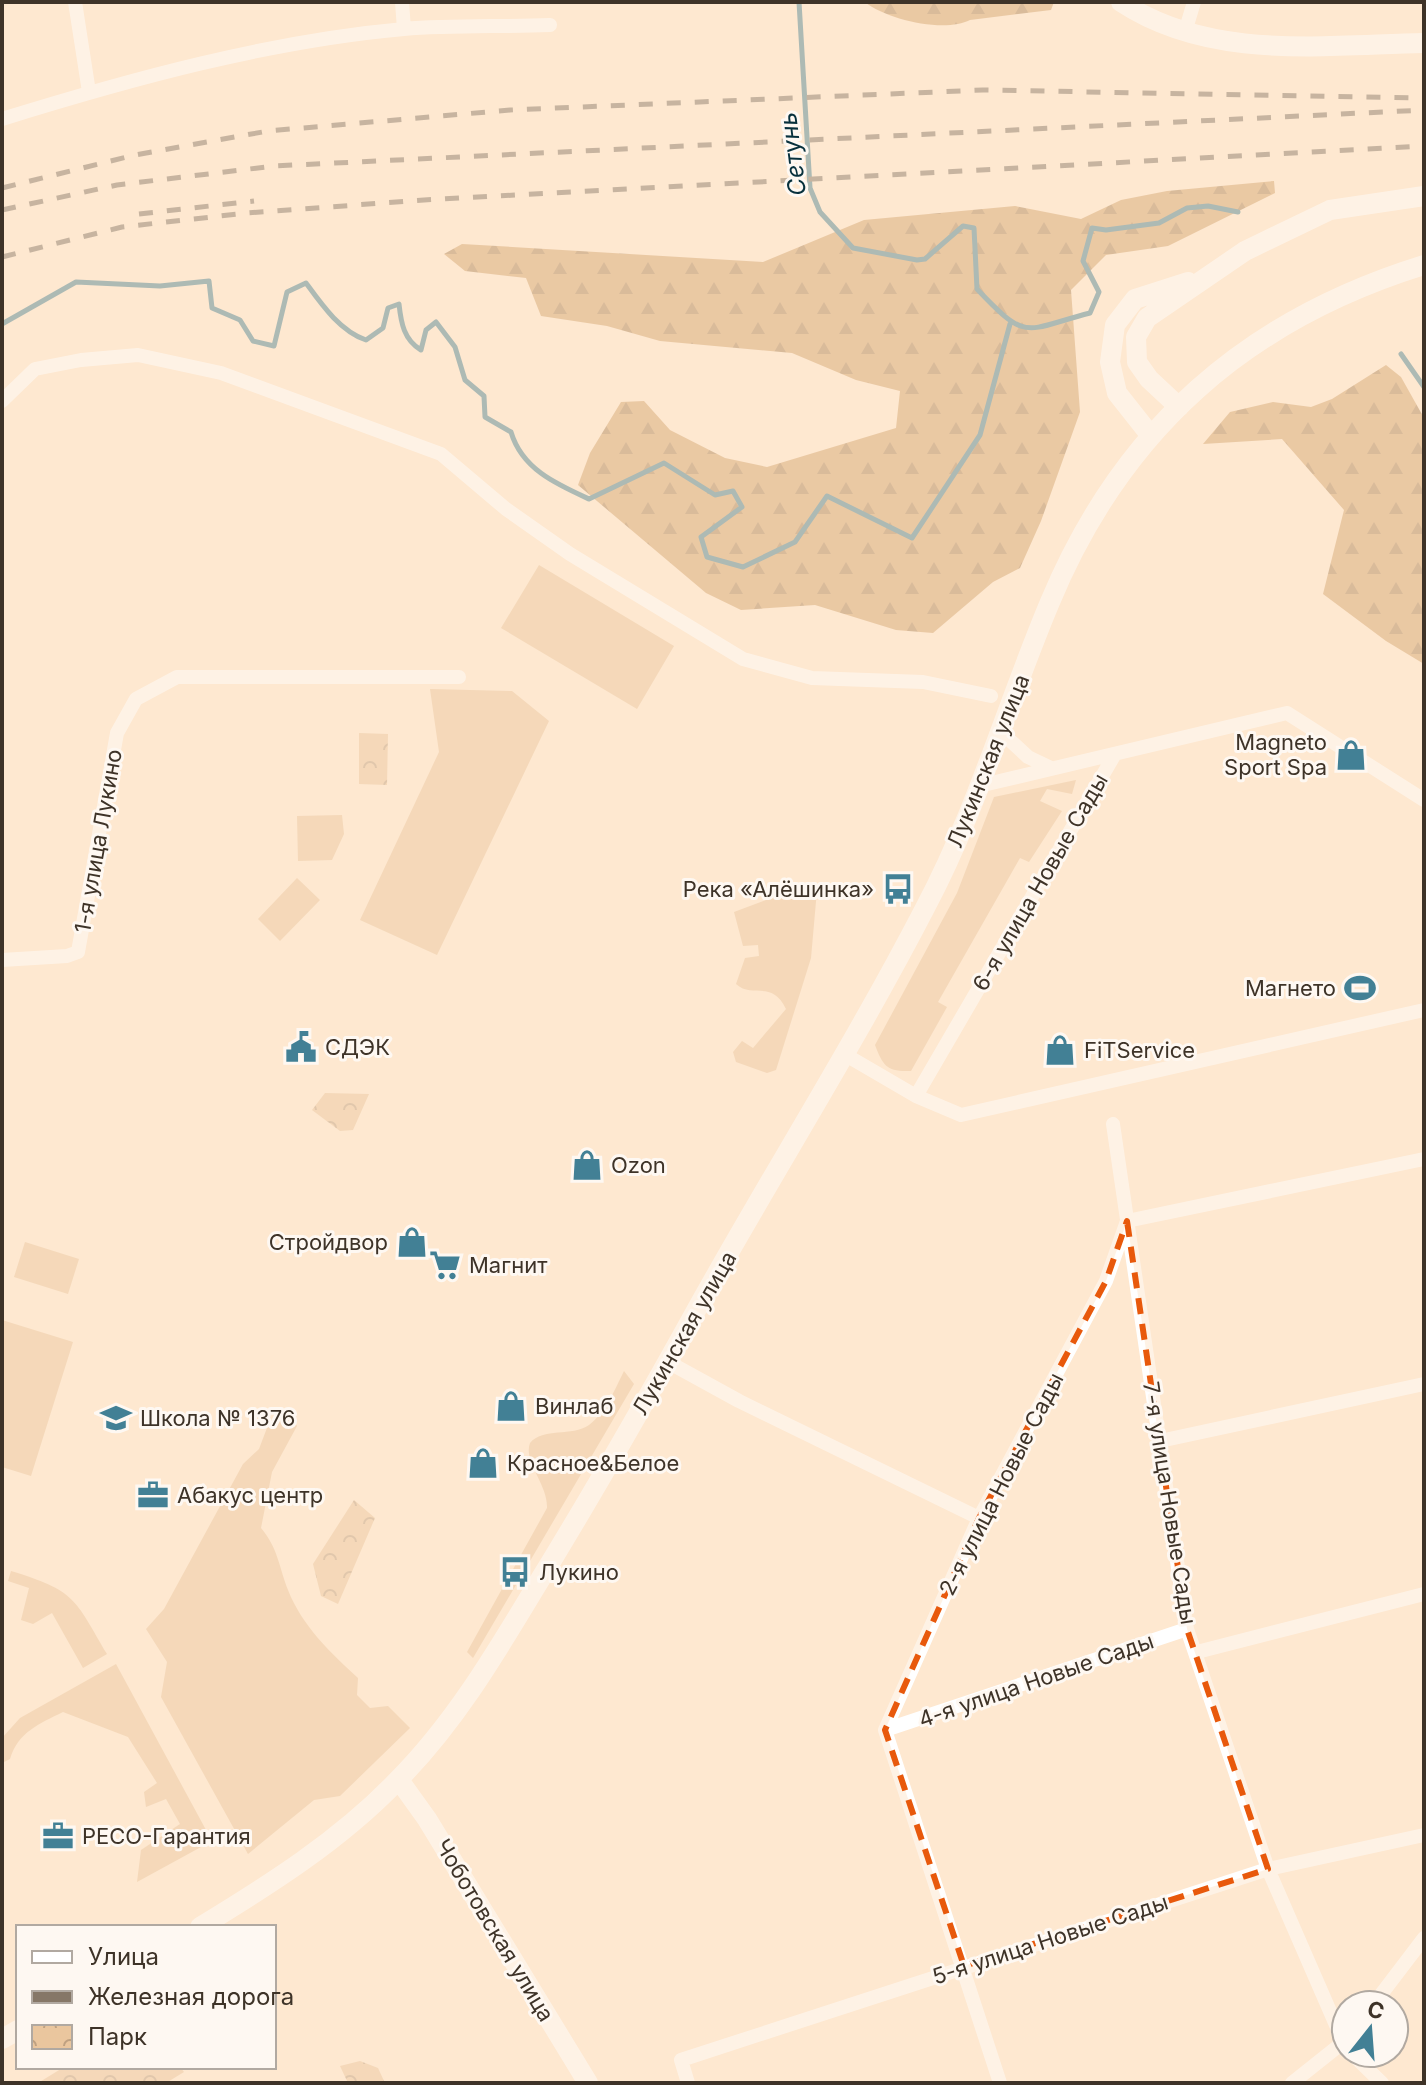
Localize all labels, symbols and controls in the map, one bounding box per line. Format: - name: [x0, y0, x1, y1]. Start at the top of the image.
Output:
- water label: Сетунь: [773, 111, 812, 198]
- street label: Лукинская улица: [941, 671, 1035, 851]
- place label: Magneto Sport Spa: [1224, 729, 1327, 780]
- shop icon: Magneto Sport Spa: [1334, 738, 1368, 772]
- street label: 1-я улица Лукино: [69, 747, 127, 935]
- street label: 6-я улица Новые Сады: [967, 769, 1113, 995]
- bus stop icon: Река «Алёшинка»: [881, 872, 915, 906]
- place label: Река «Алёшинка»: [683, 876, 874, 902]
- sports icon: Магнето: [1343, 971, 1377, 1005]
- place label: Магнето: [1245, 975, 1336, 1001]
- public building icon: СДЭК: [284, 1030, 318, 1064]
- shop icon: FiTService: [1043, 1033, 1077, 1067]
- place label: СДЭК: [325, 1034, 390, 1060]
- place label: FiTService: [1084, 1037, 1195, 1063]
- shop icon: Ozon: [570, 1148, 604, 1182]
- place label: Ozon: [611, 1152, 666, 1178]
- shop icon: Стройдвор: [395, 1225, 429, 1259]
- place label: Стройдвор: [269, 1229, 388, 1255]
- street label: Лукинская улица: [627, 1247, 741, 1419]
- supermarket icon: Магнит: [428, 1248, 462, 1282]
- place label: Магнит: [469, 1252, 548, 1278]
- street label: 2-я улица Новые Сады: [934, 1368, 1068, 1600]
- street label: 7-я улица Новые Сады: [1138, 1380, 1202, 1626]
- shop icon: Винлаб: [494, 1389, 528, 1423]
- place label: Винлаб: [535, 1393, 613, 1419]
- school or university icon: Школа № 1376: [99, 1401, 133, 1435]
- place label: Школа № 1376: [140, 1405, 295, 1431]
- shop icon: Красное&Белое: [466, 1446, 500, 1480]
- place label: Красное&Белое: [507, 1450, 679, 1476]
- office icon: Абакус центр: [136, 1478, 170, 1512]
- place label: Абакус центр: [177, 1482, 323, 1508]
- bus stop icon: Лукино: [498, 1555, 532, 1589]
- place label: Лукино: [539, 1559, 619, 1585]
- street label: 4-я улица Новые Сады: [915, 1627, 1157, 1733]
- office icon: РЕСО-Гарантия: [41, 1819, 75, 1853]
- place label: РЕСО-Гарантия: [82, 1823, 251, 1849]
- street label: Чоботовская улица: [430, 1834, 560, 2026]
- street label: 5-я улица Новые Сады: [929, 1889, 1171, 1989]
- legend: [16, 1925, 276, 2069]
- text: Улица: [88, 1942, 159, 1971]
- text: Железная дорога: [88, 1982, 294, 2011]
- north arrow: [1330, 1989, 1410, 2069]
- text: С: [1364, 1995, 1387, 2025]
- text: Парк: [88, 2022, 147, 2051]

